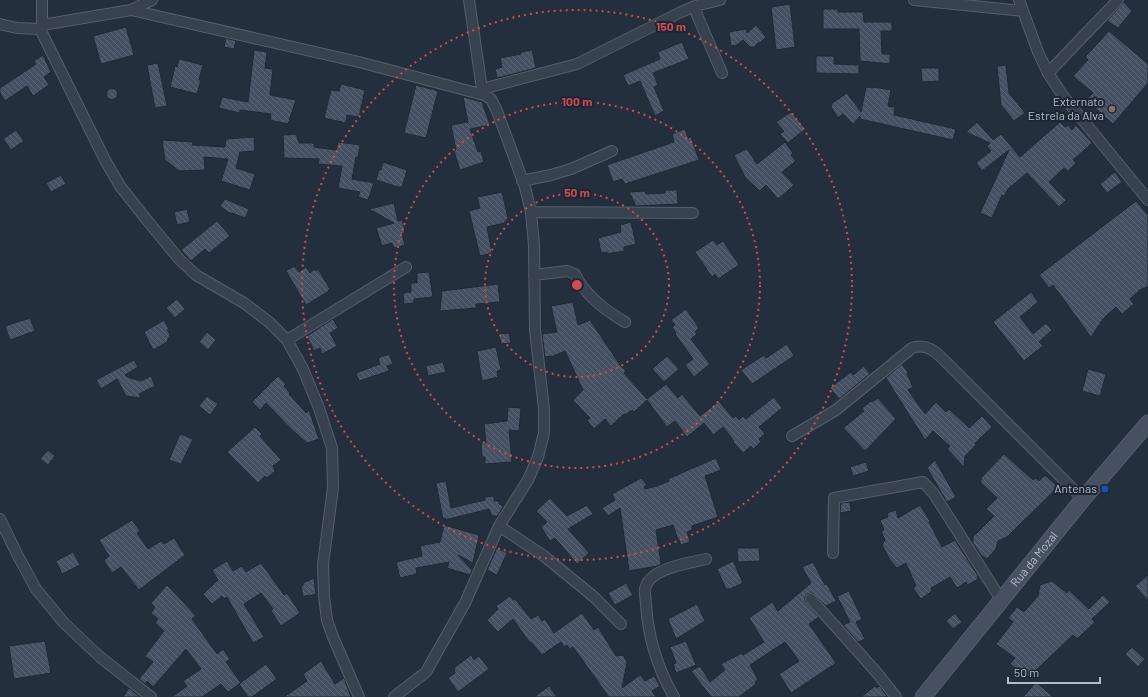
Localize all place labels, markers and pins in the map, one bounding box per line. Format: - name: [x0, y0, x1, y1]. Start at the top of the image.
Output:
- place label: Externato Estrela da Alva: [1028, 94, 1104, 122]
- marker: Externato Estrela da Alva: [1107, 104, 1117, 114]
- centre of rings: [570, 278, 584, 292]
- place label: Antenas: [1054, 481, 1097, 495]
- marker: Antenas: [1100, 484, 1110, 494]

